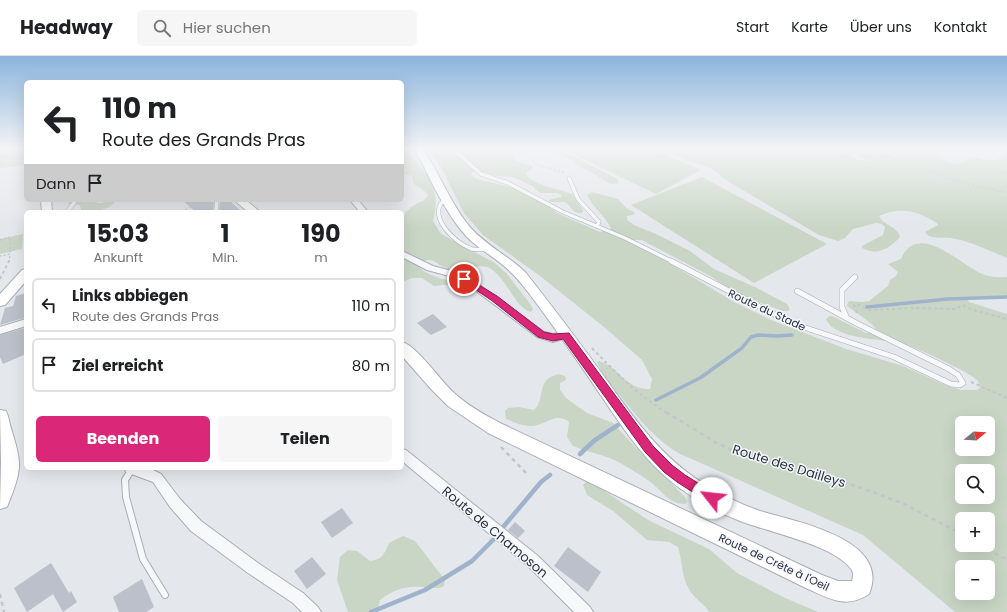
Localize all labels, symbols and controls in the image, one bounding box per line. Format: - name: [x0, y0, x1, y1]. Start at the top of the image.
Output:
- search box: [137, 10, 417, 46]
- text: Headway: [20, 14, 113, 41]
- icon: search: [151, 17, 173, 39]
- text: Hier suchen: [183, 17, 271, 38]
- text: Start: [736, 17, 769, 37]
- text: Karte: [791, 17, 828, 37]
- text: Über uns: [850, 17, 912, 37]
- text: Kontakt: [934, 17, 987, 37]
- text: 110 m: [102, 89, 177, 128]
- icon: left: [36, 96, 88, 148]
- text: Route des Grands Pras: [102, 127, 306, 152]
- icon: arrive: [84, 172, 106, 194]
- text: Dann: [36, 173, 76, 194]
- text: 15:03: [87, 217, 149, 250]
- text: 1: [221, 217, 230, 250]
- text: 190: [301, 217, 341, 250]
- text: Ankunft: [93, 248, 143, 267]
- text: Min.: [212, 248, 238, 267]
- text: m: [314, 248, 328, 267]
- pin: [447, 262, 481, 296]
- icon: arrive: [453, 268, 475, 290]
- text: Links abbiegen: [72, 285, 188, 306]
- street label: Route du Stade: [726, 285, 809, 335]
- icon: left: [38, 294, 60, 316]
- text: 110 m: [352, 295, 390, 316]
- text: Route des Grands Pras: [72, 307, 219, 326]
- icon: arrive: [38, 354, 60, 376]
- text: Ziel erreicht: [72, 355, 163, 376]
- text: 80 m: [352, 355, 390, 376]
- button: Beenden: [36, 416, 210, 462]
- button: Teilen: [218, 416, 392, 462]
- north arrow: [955, 416, 995, 456]
- map controls: [955, 416, 995, 600]
- street label: Route des Dailleys: [730, 440, 848, 492]
- button: search: [955, 464, 995, 504]
- position arrow: [691, 477, 733, 519]
- street label: Route de Chamoson: [438, 482, 552, 582]
- button: +: [955, 512, 995, 552]
- street label: Route de Crête à l'Oeil: [716, 529, 832, 595]
- button: −: [955, 560, 995, 600]

